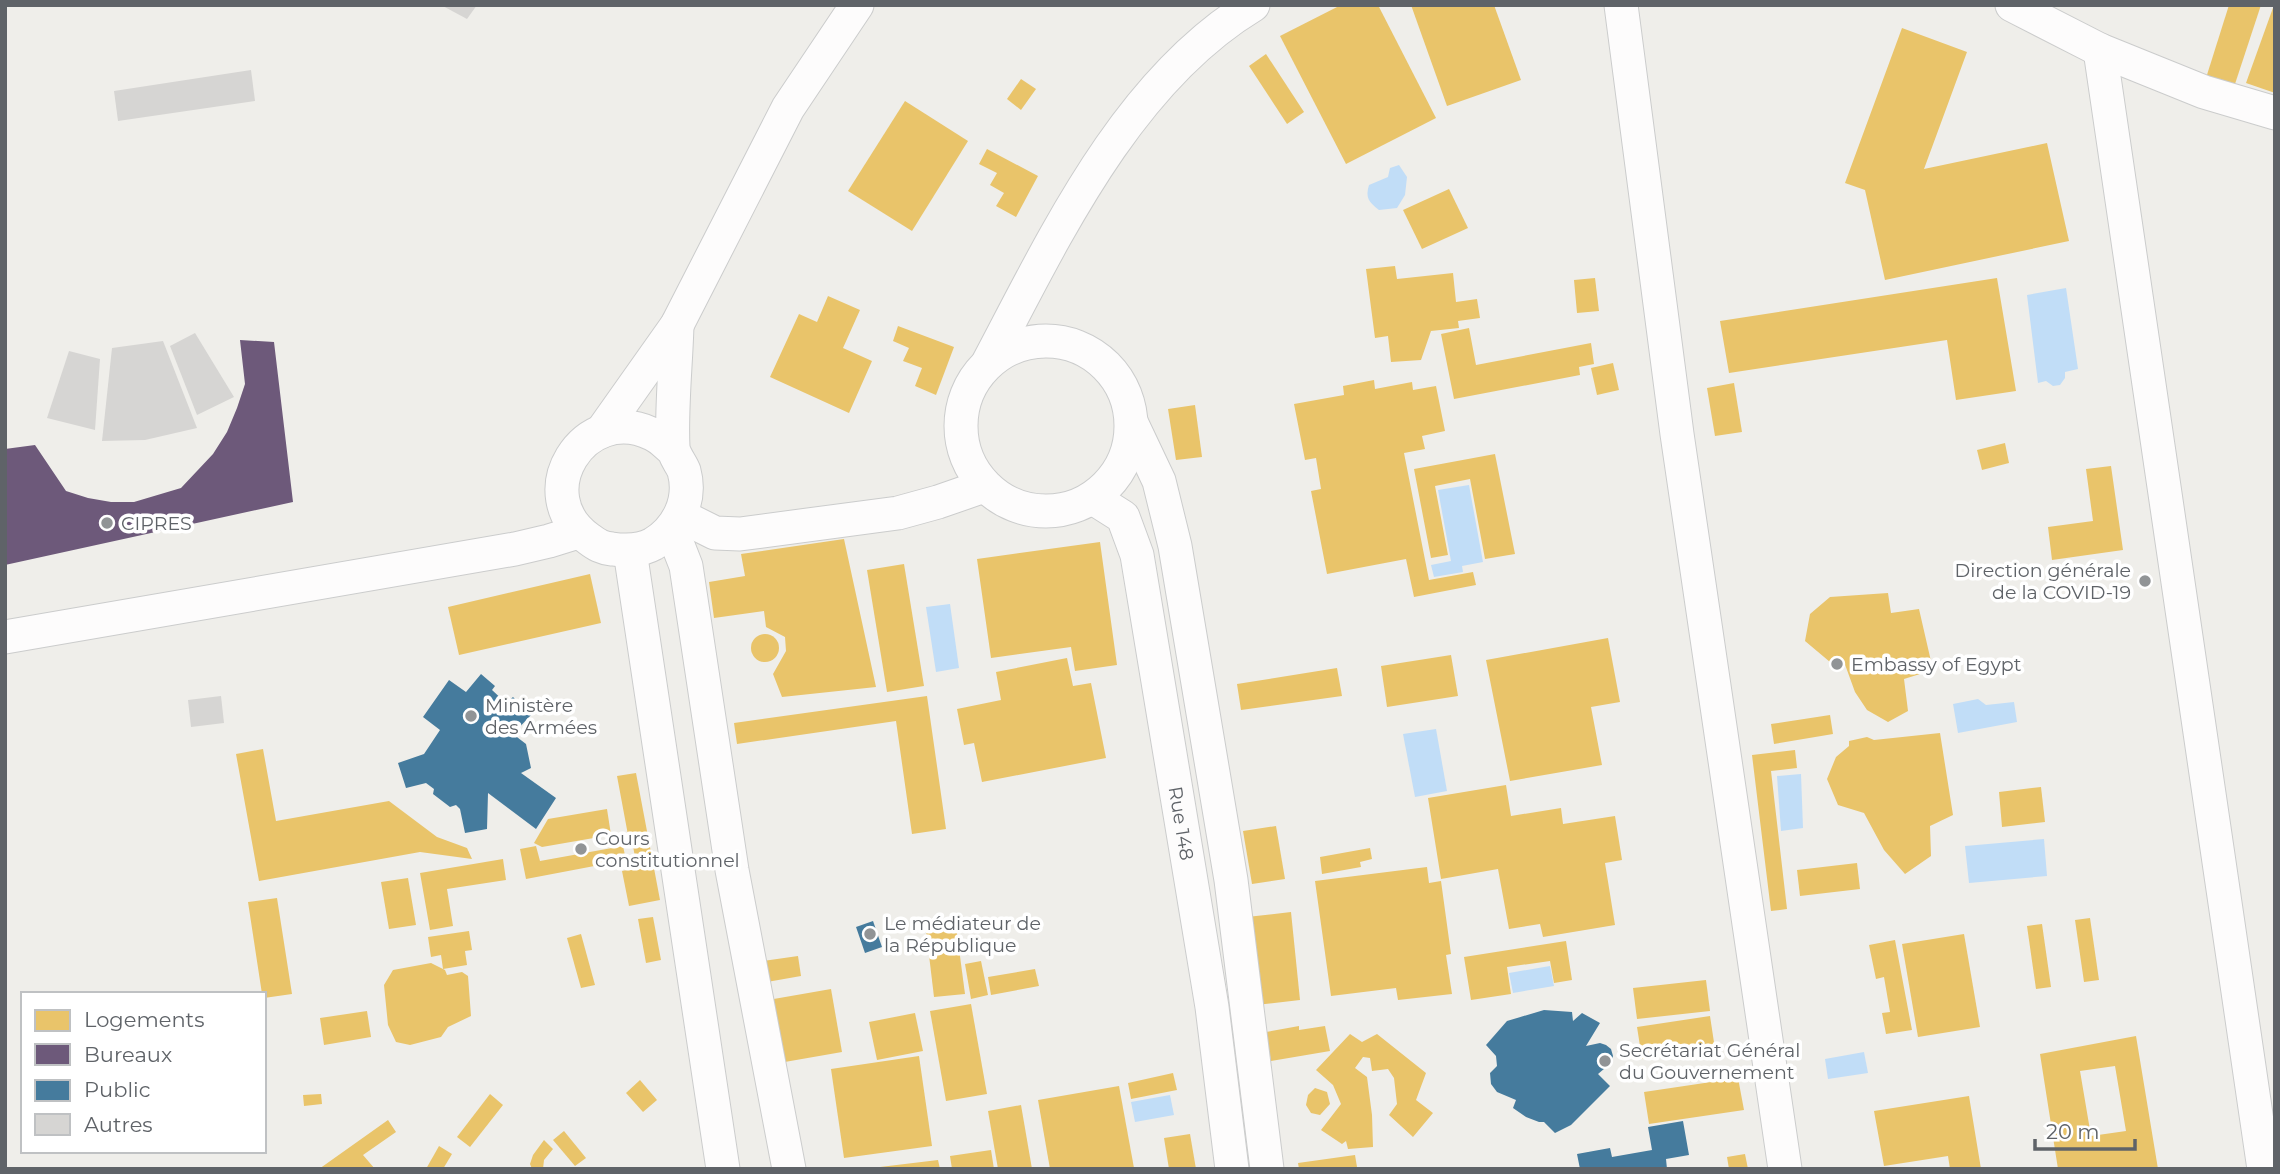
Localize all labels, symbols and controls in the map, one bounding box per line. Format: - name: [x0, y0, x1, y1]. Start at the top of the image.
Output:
- place label: CIPRES: [121, 512, 192, 535]
- marker: CIPRES: [99, 515, 115, 531]
- place label: Direction générale de la COVID-19: [1955, 559, 2131, 604]
- marker: Direction générale de la COVID-19: [2137, 573, 2153, 589]
- place label: Embassy of Egypt: [1851, 653, 2022, 676]
- marker: Embassy of Egypt: [1829, 656, 1845, 672]
- place label: Ministère des Armées: [485, 694, 597, 739]
- marker: Ministère des Armées: [463, 708, 479, 724]
- street label: Rue 148: [1164, 785, 1199, 862]
- place label: Cours constitutionnel: [595, 827, 740, 872]
- marker: Cours constitutionnel: [573, 841, 589, 857]
- place label: Le médiateur de la République: [884, 912, 1041, 957]
- marker: Le médiateur de la République: [862, 926, 878, 942]
- legend: [21, 992, 266, 1153]
- text: Logements: [84, 1007, 204, 1032]
- place label: Secrétariat Général du Gouvernement: [1619, 1039, 1800, 1084]
- text: Bureaux: [84, 1042, 172, 1067]
- marker: Secrétariat Général du Gouvernement: [1597, 1053, 1613, 1069]
- text: Public: [84, 1077, 151, 1102]
- scale bar: [2035, 1108, 2135, 1152]
- text: Autres: [84, 1112, 153, 1137]
- text: 20 m: [2046, 1119, 2100, 1144]

